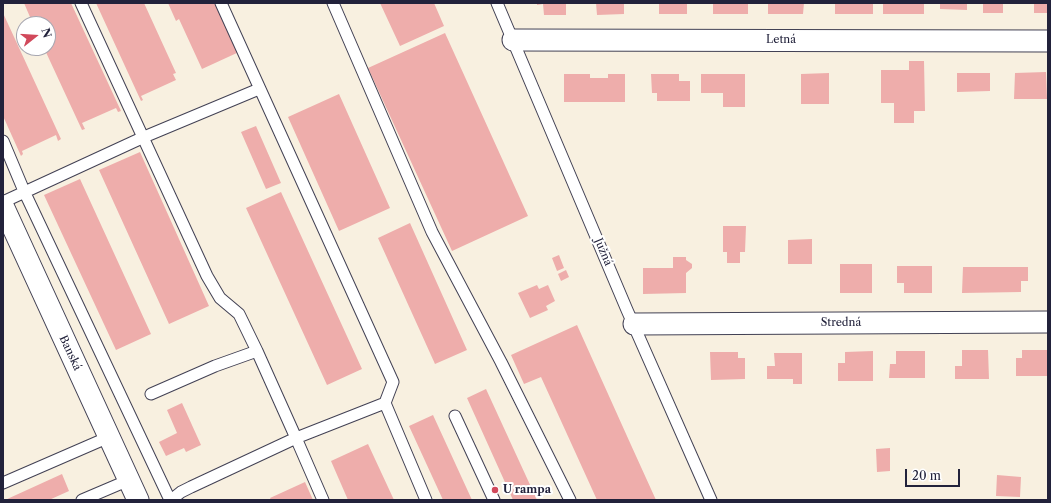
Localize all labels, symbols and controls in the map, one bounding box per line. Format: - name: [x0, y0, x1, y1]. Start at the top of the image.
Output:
- north arrow: [16, 16, 56, 56]
- text: N: [38, 26, 55, 39]
- street label: Letná: [766, 33, 796, 47]
- street label: Južná: [591, 236, 615, 268]
- street label: Stredná: [821, 316, 861, 330]
- street label: Banská: [56, 333, 84, 373]
- scale bar: [907, 461, 962, 487]
- text: 20 m: [912, 468, 941, 483]
- place label: U rampa: [503, 483, 551, 497]
- marker: U rampa: [490, 485, 500, 495]

